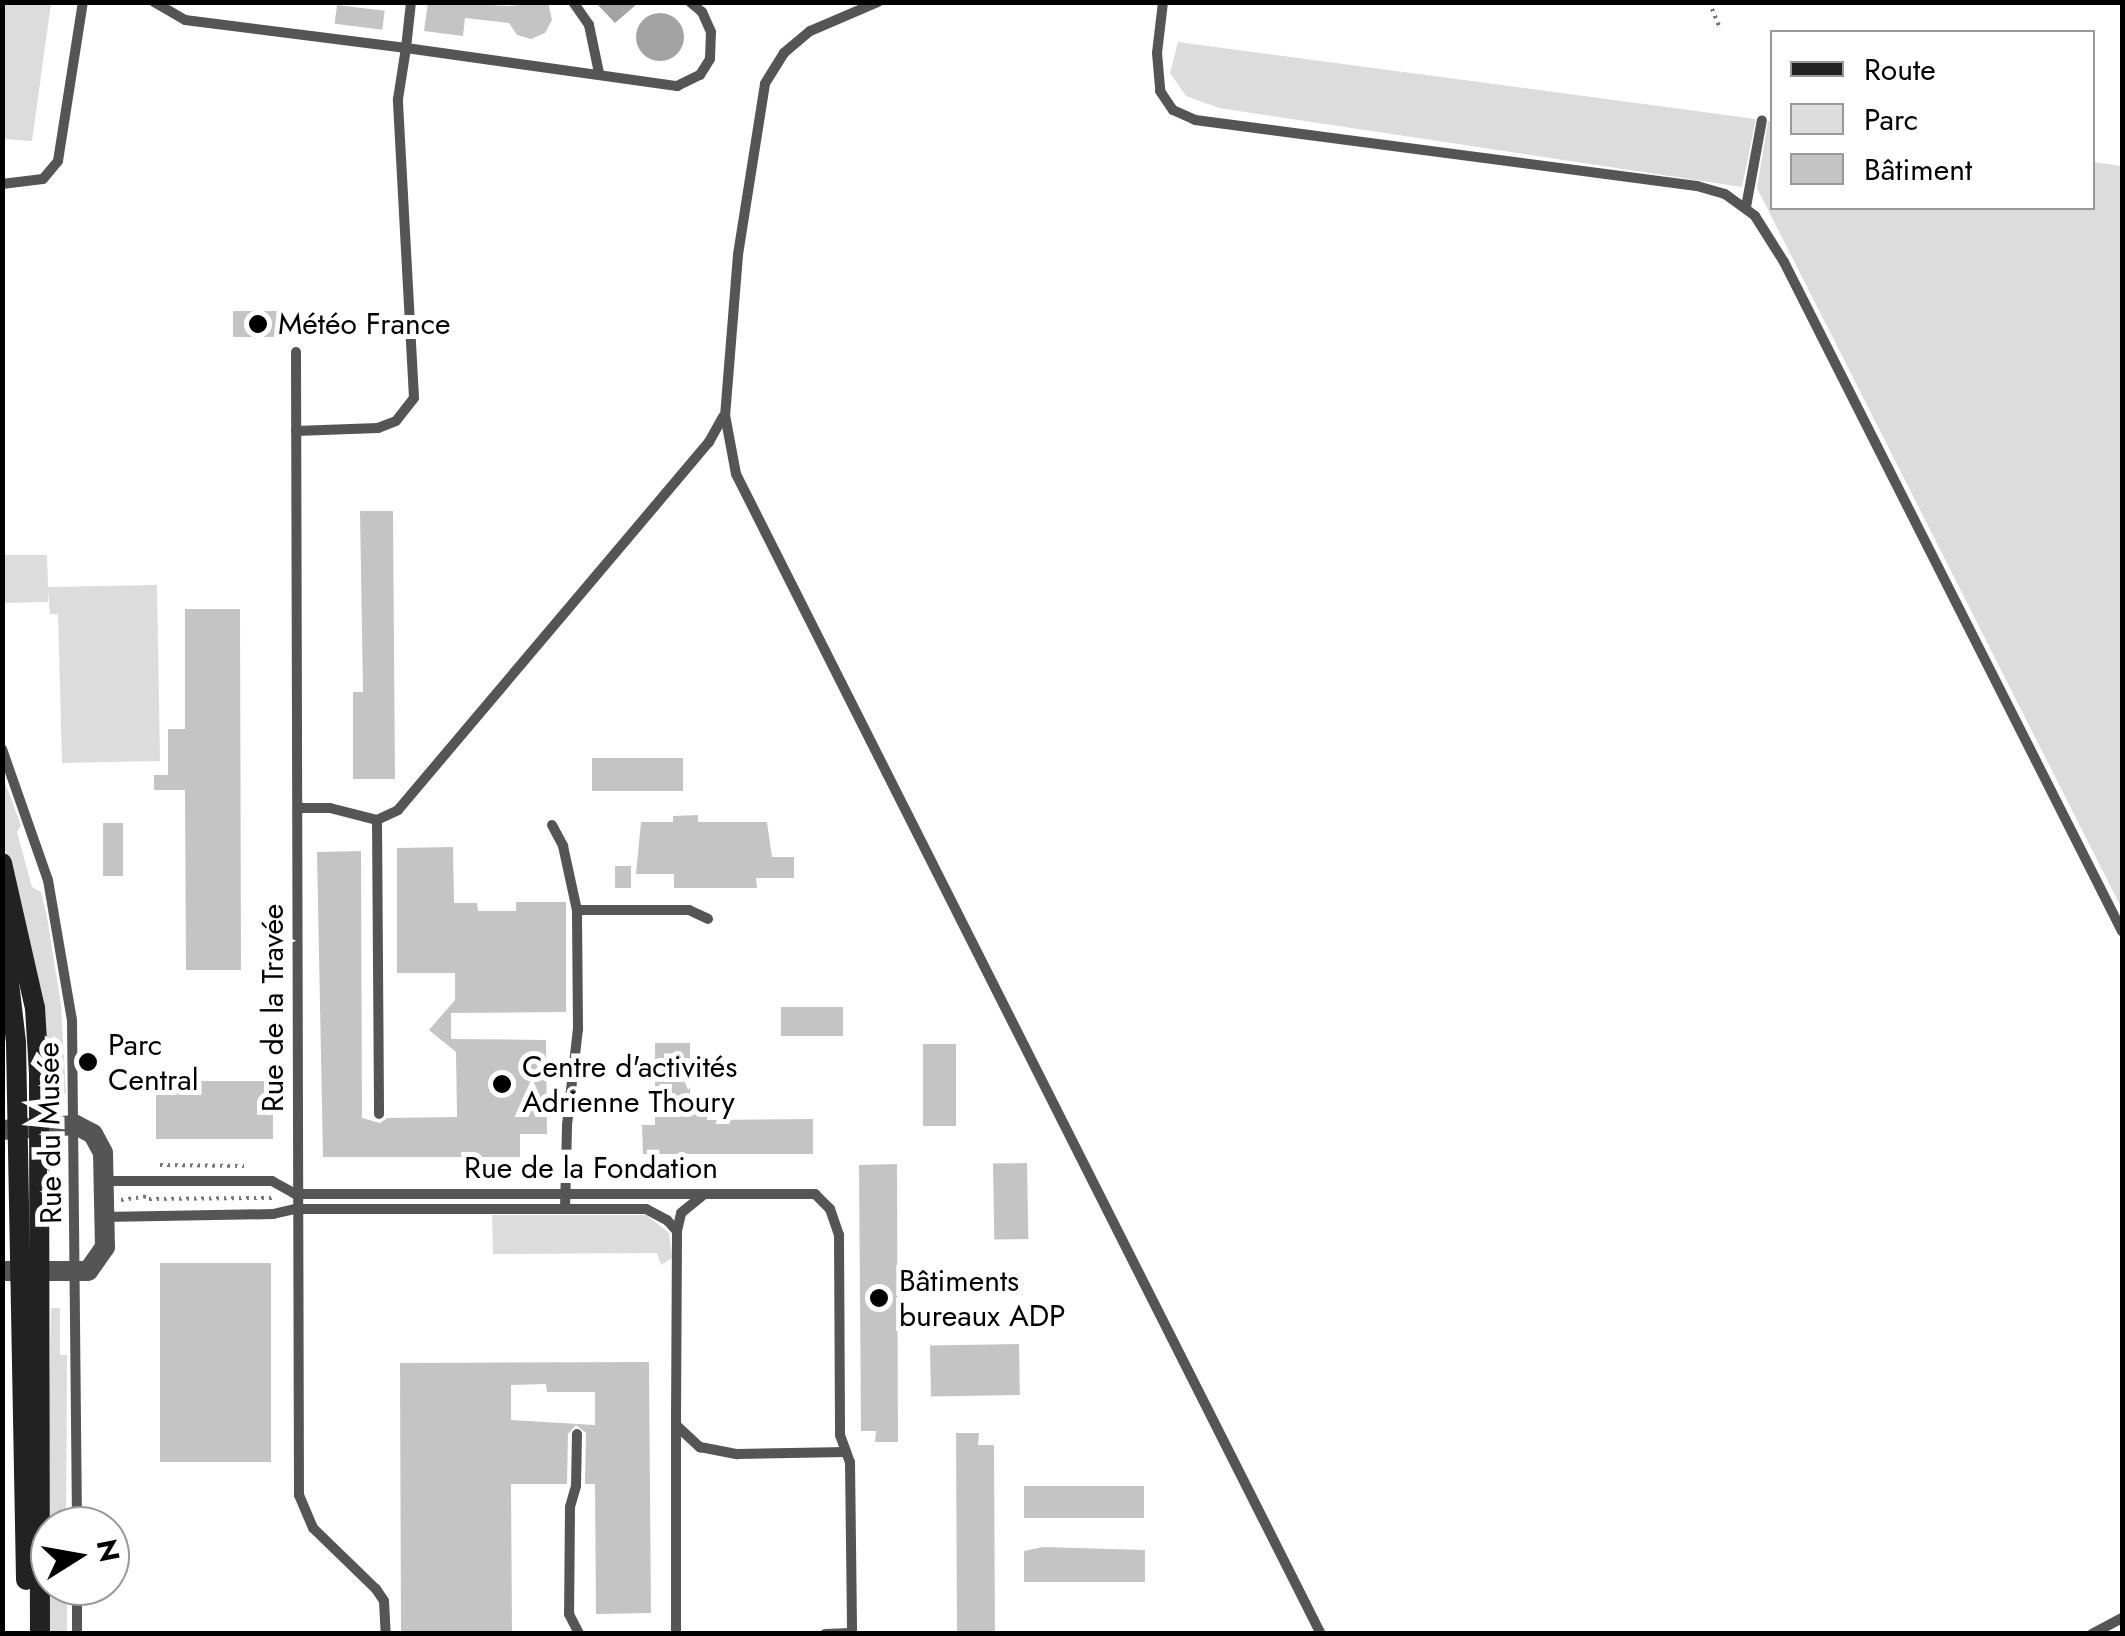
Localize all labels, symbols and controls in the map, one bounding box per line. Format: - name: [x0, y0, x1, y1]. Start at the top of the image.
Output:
- legend: [1770, 30, 2095, 210]
- text: Route: [1864, 48, 1936, 91]
- text: Parc: [1864, 98, 1918, 141]
- text: Bâtiment: [1864, 148, 1972, 191]
- place label: Météo France: [278, 306, 450, 342]
- marker: Météo France: [247, 313, 269, 335]
- street label: Rue de la Travée: [255, 904, 291, 1112]
- place label: Parc Central: [108, 1027, 199, 1098]
- street label: Rue du Musée: [30, 1042, 70, 1224]
- place label: Centre d'activités Adrienne Thoury: [522, 1049, 737, 1120]
- marker: Parc Central: [77, 1051, 99, 1073]
- marker: Centre d'activités Adrienne Thoury: [491, 1073, 513, 1095]
- street label: Rue de la Fondation: [464, 1150, 718, 1186]
- place label: Bâtiments bureaux ADP: [899, 1263, 1066, 1334]
- marker: Bâtiments bureaux ADP: [868, 1287, 890, 1309]
- north arrow: [30, 1506, 130, 1606]
- text: N: [86, 1536, 130, 1565]

